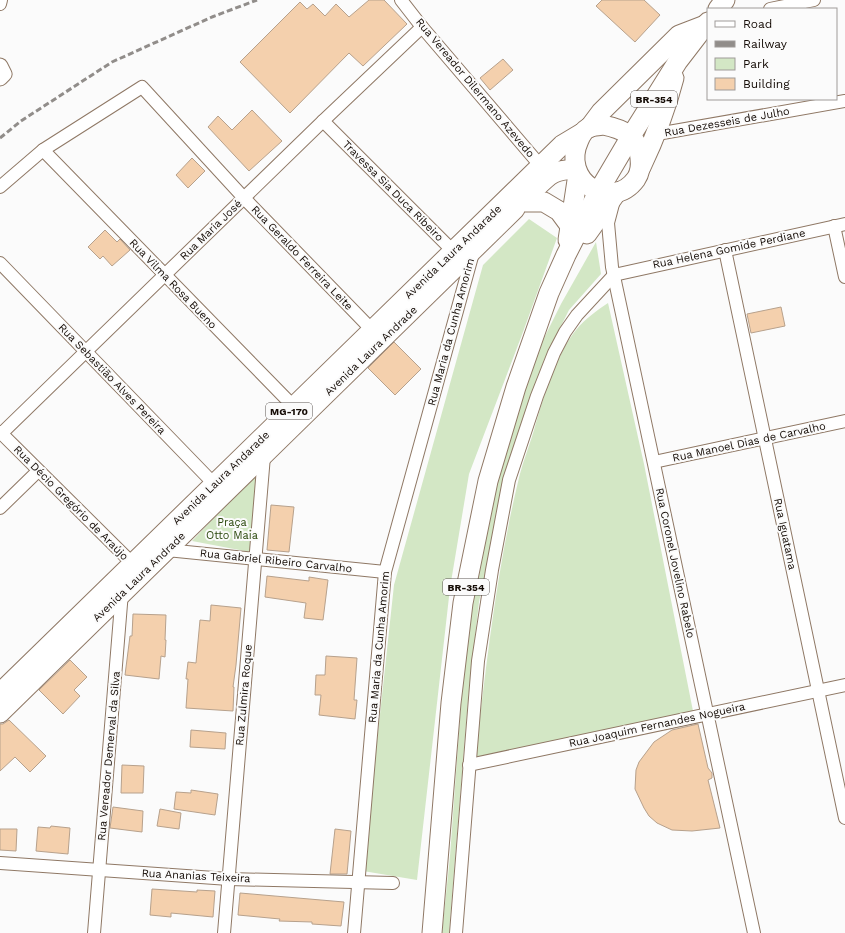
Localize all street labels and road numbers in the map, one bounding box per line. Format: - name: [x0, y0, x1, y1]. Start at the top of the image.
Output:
- street label: Rua Vereador Dilermano Azevedo: [413, 16, 537, 160]
- road number: BR-354: [631, 91, 677, 107]
- street label: Rua Dezesseis de Julho: [663, 105, 791, 139]
- street label: Travessa Sia Duca Ribeiro: [340, 138, 446, 244]
- street label: Rua Maria José: [177, 197, 245, 263]
- street label: Avenida Laura Andarade: [402, 202, 504, 302]
- street label: Rua Geraldo Ferreira Leite: [249, 203, 355, 313]
- street label: Rua Helena Gomide Perdiane: [651, 226, 807, 272]
- street label: Rua Vilma Rosa Bueno: [127, 236, 219, 332]
- street label: Rua Maria da Cunha Amorim: [425, 257, 477, 407]
- street label: Avenida Laura Andrade: [322, 303, 420, 399]
- street label: Rua Sebastião Alves Pereira: [56, 321, 168, 437]
- road number: MG-170: [266, 403, 312, 419]
- street label: Rua Manoel Dias de Carvalho: [671, 419, 827, 465]
- street label: Avenida Laura Andarade: [170, 428, 272, 528]
- street label: Rua Décio Gregório de Araújo: [11, 443, 131, 563]
- street label: Rua Coronel Jovelino Rabelo: [653, 487, 697, 639]
- street label: Rua Iguatama: [771, 497, 799, 571]
- street label: Avenida Laura Andrade: [90, 529, 188, 625]
- street label: Rua Gabriel Ribeiro Carvalho: [199, 547, 353, 575]
- street label: Rua Maria da Cunha Amorim: [366, 570, 392, 724]
- road number: BR-354: [443, 579, 489, 595]
- street label: Rua Zulmira Roque: [233, 644, 255, 746]
- street label: Rua Vereador Demerval da Silva: [95, 671, 123, 841]
- street label: Rua Joaquim Fernandes Nogueira: [568, 700, 746, 750]
- street label: Rua Ananias Teixeira: [141, 867, 251, 885]

